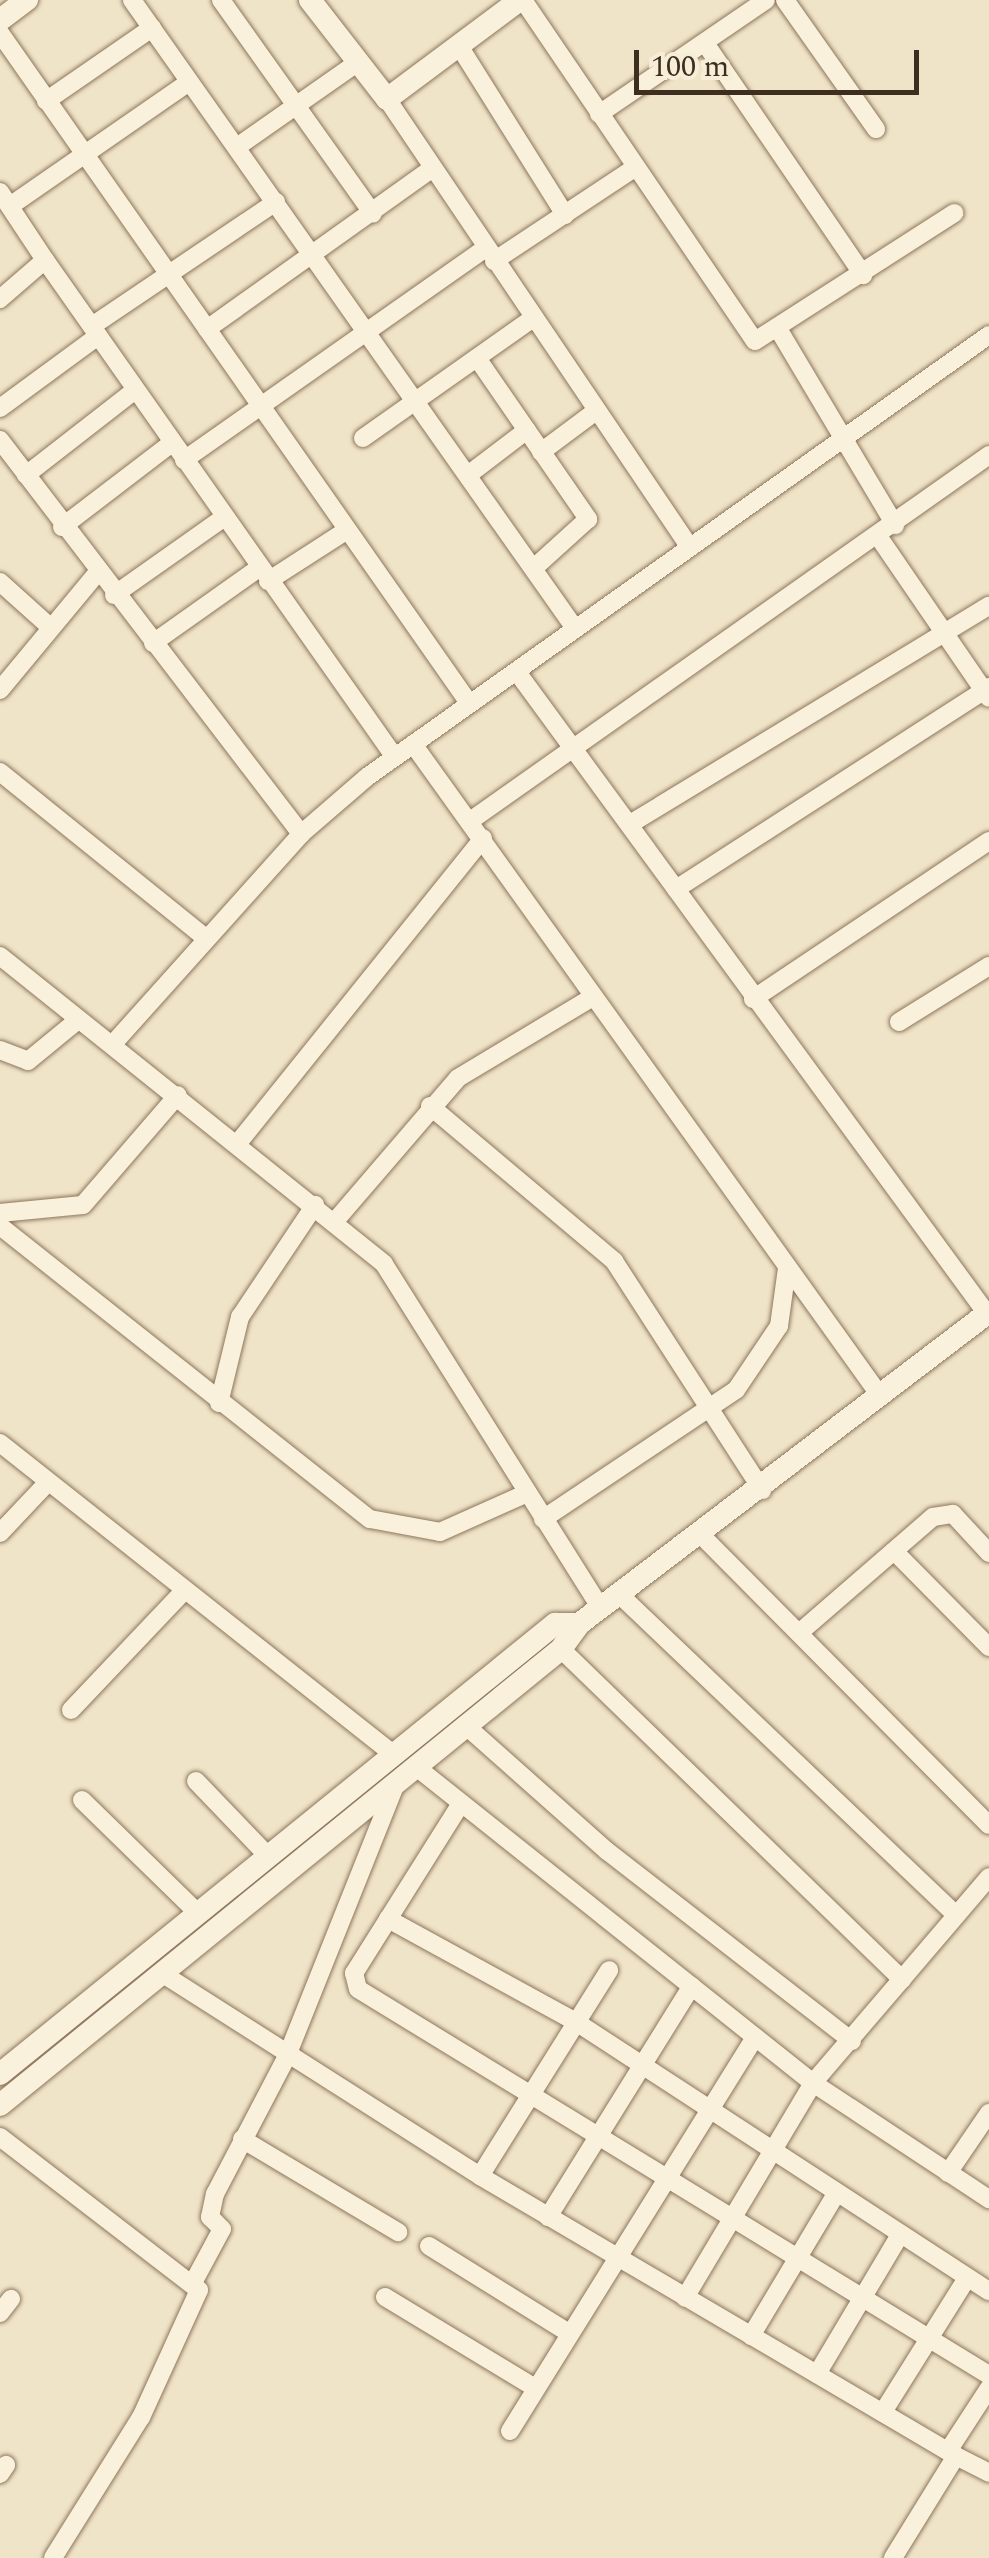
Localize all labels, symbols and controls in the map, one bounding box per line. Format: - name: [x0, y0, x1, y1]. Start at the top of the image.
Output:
- scale bar: [639, 30, 924, 92]
- text: 100 m: [651, 44, 729, 90]

